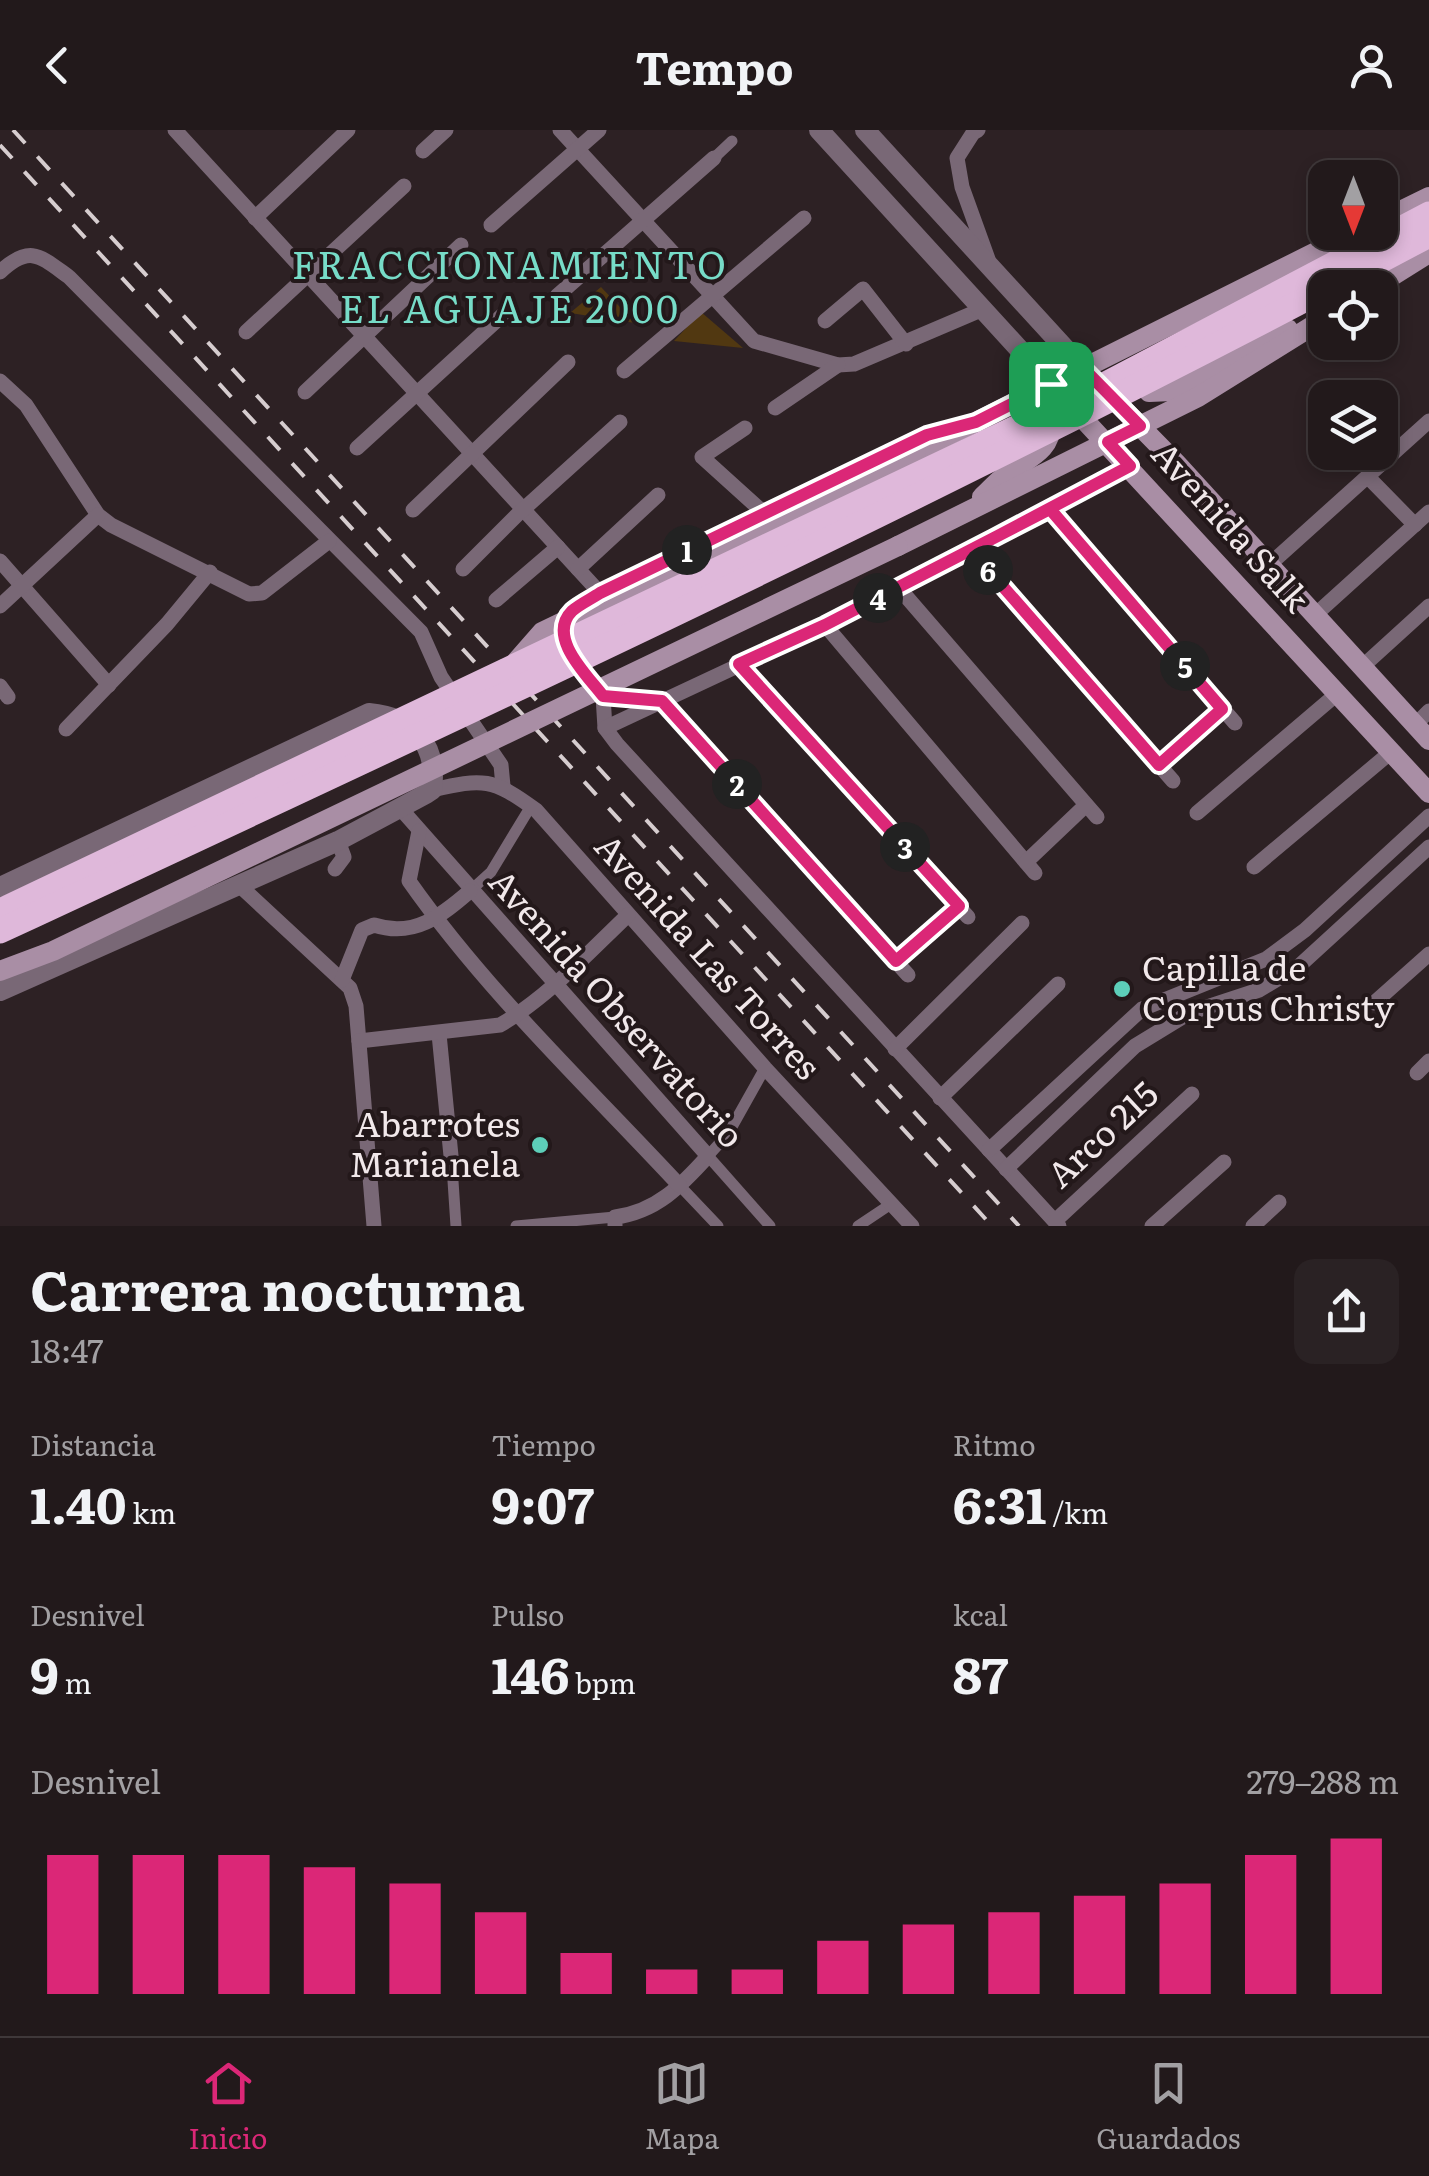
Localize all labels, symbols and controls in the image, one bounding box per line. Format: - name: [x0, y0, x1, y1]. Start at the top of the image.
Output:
- text: Tempo: [635, 32, 794, 99]
- icon: back: [30, 38, 85, 93]
- icon: person: [1344, 38, 1399, 93]
- north arrow: [1308, 160, 1398, 250]
- map controls: [1308, 160, 1398, 470]
- district label: FRACCIONAMIENTO EL AGUAJE 2000: [292, 234, 728, 335]
- button: locate: [1308, 270, 1398, 360]
- pin: [1009, 342, 1094, 427]
- icon: arrive: [1024, 357, 1079, 412]
- button: layers: [1308, 380, 1398, 470]
- street label: Avenida Salk: [1141, 428, 1324, 623]
- pin: 1: [662, 525, 712, 575]
- text: 1: [681, 529, 693, 571]
- pin: 6: [963, 545, 1013, 595]
- text: 6: [980, 549, 996, 591]
- pin: 4: [853, 573, 903, 623]
- text: 4: [870, 577, 886, 619]
- pin: 5: [1160, 641, 1210, 691]
- text: 5: [1177, 645, 1193, 687]
- pin: 2: [712, 759, 762, 809]
- text: 2: [729, 763, 745, 805]
- street label: Avenida Las Torres: [584, 820, 834, 1090]
- pin: 3: [880, 822, 930, 872]
- text: 3: [897, 826, 913, 868]
- street label: Avenida Observatorio: [478, 856, 758, 1158]
- place label: Capilla de Corpus Christy: [1142, 940, 1395, 1032]
- marker: Capilla de Corpus Christy: [1111, 978, 1133, 1000]
- street label: Arco 215: [1034, 1067, 1168, 1198]
- place label: Abarrotes Marianela: [349, 1096, 520, 1188]
- marker: Abarrotes Marianela: [529, 1134, 551, 1156]
- text: Carrera nocturna: [30, 1246, 524, 1328]
- button: share: [1294, 1259, 1399, 1364]
- text: 18:47: [30, 1325, 103, 1373]
- text: Distancia: [30, 1423, 156, 1465]
- text: Tiempo: [491, 1423, 596, 1465]
- text: Ritmo: [953, 1423, 1036, 1465]
- text: 1.40: [30, 1465, 127, 1539]
- text: 9:07: [491, 1465, 594, 1539]
- text: 6:31: [953, 1465, 1047, 1539]
- text: km: [127, 1491, 176, 1533]
- text: /km: [1047, 1491, 1108, 1533]
- text: Desnivel: [30, 1593, 145, 1635]
- text: Pulso: [491, 1593, 564, 1635]
- text: kcal: [953, 1593, 1008, 1635]
- text: 9: [30, 1635, 59, 1709]
- text: 146: [491, 1635, 570, 1709]
- text: 87: [953, 1635, 1008, 1709]
- text: m: [59, 1661, 92, 1703]
- text: bpm: [570, 1661, 636, 1703]
- text: Desnivel: [30, 1756, 161, 1804]
- text: 279–288 m: [1246, 1756, 1399, 1804]
- tab: Inicio: [189, 2056, 268, 2158]
- tab: Mapa: [645, 2056, 719, 2158]
- tab: Guardados: [1096, 2056, 1240, 2158]

